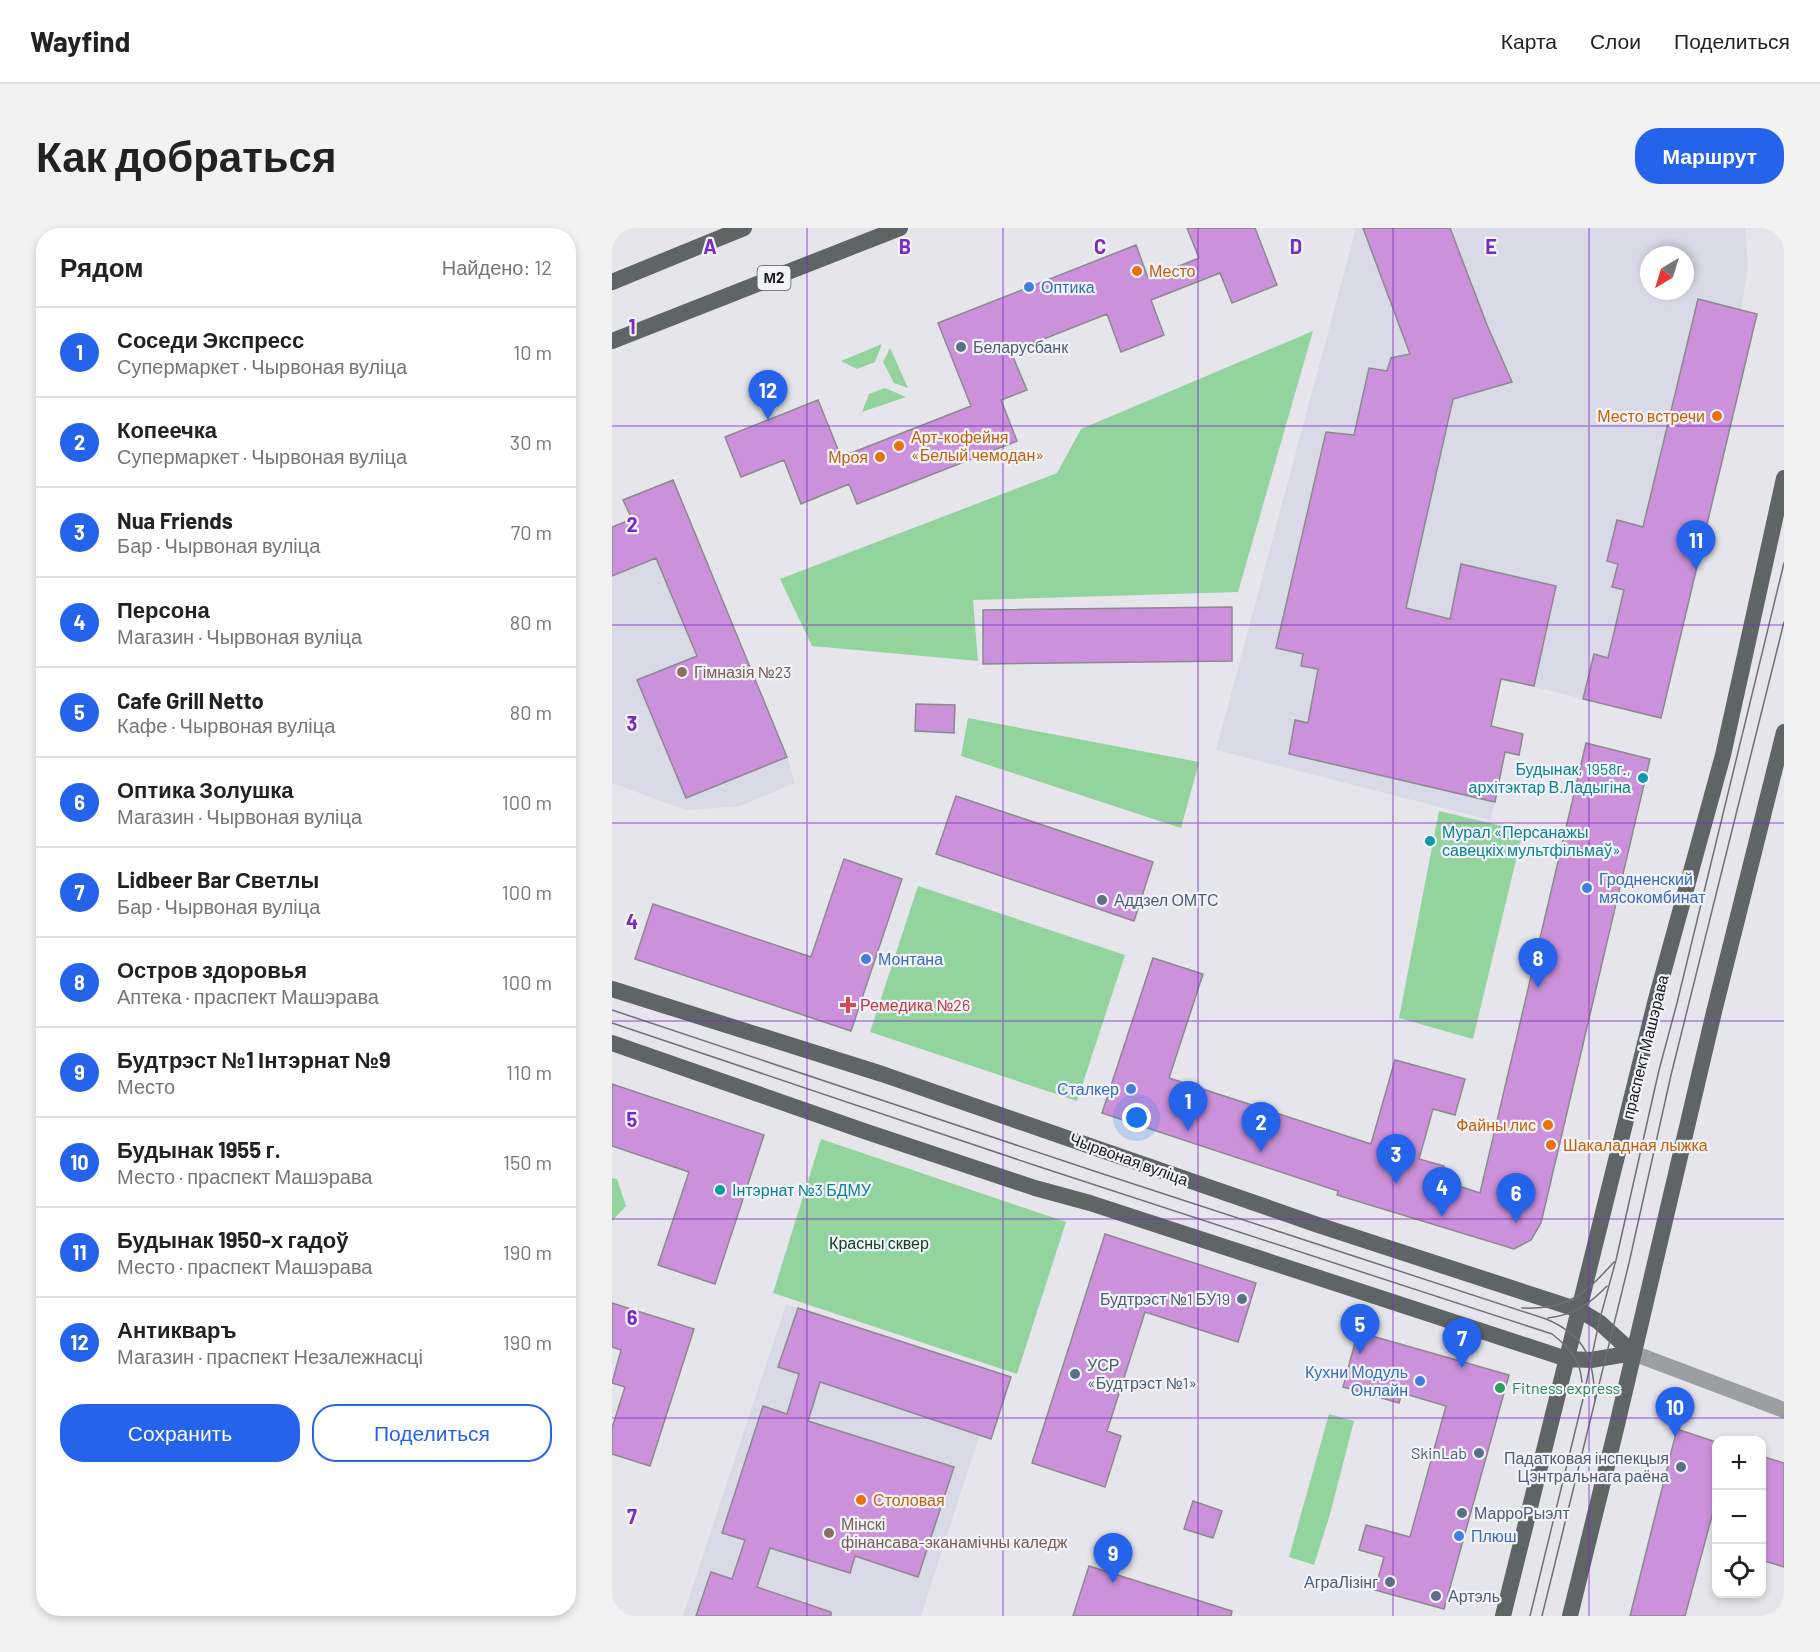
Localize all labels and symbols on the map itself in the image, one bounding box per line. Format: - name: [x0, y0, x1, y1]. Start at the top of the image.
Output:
- text: A: [703, 234, 717, 258]
- text: B: [899, 234, 911, 258]
- text: C: [1094, 234, 1106, 258]
- text: D: [1290, 234, 1302, 258]
- text: E: [1485, 234, 1497, 258]
- north arrow: [1640, 246, 1694, 300]
- place label: Место: [1149, 261, 1196, 280]
- marker: Место: [1130, 264, 1144, 278]
- road number: М2: [758, 266, 790, 290]
- place label: Оптика: [1041, 277, 1095, 296]
- marker: Оптика: [1022, 280, 1036, 294]
- text: 1: [628, 314, 636, 338]
- place label: Беларусбанк: [973, 337, 1069, 356]
- marker: Беларусбанк: [954, 340, 968, 354]
- pin: 12: [748, 370, 788, 420]
- place label: Место встречи: [1597, 406, 1705, 425]
- marker: Место встречи: [1710, 409, 1724, 423]
- place label: Арт-кофейня «Белый чемодан»: [911, 427, 1044, 464]
- marker: Арт-кофейня «Белый чемодан»: [892, 439, 906, 453]
- place label: Мроя: [828, 447, 868, 466]
- marker: Мроя: [873, 450, 887, 464]
- text: 2: [626, 512, 638, 536]
- pin: 11: [1676, 520, 1716, 570]
- place label: Гімназія №23: [694, 662, 791, 681]
- marker: Гімназія №23: [675, 665, 689, 679]
- text: 3: [627, 711, 637, 735]
- place label: Будынак, 1958г., архітэктар В.Ладыгіна: [1469, 759, 1631, 796]
- marker: Будынак, 1958г., архітэктар В.Ладыгіна: [1636, 771, 1650, 785]
- place label: Мурал «Персанажы савецкіх мультфільмаў»: [1442, 822, 1621, 859]
- marker: Мурал «Персанажы савецкіх мультфільмаў»: [1423, 834, 1437, 848]
- place label: Гродненский мясокомбинат: [1599, 869, 1706, 906]
- marker: Гродненский мясокомбинат: [1580, 881, 1594, 895]
- place label: Аддзел ОМТС: [1114, 890, 1219, 909]
- marker: Аддзел ОМТС: [1095, 893, 1109, 907]
- text: 4: [626, 909, 638, 933]
- pin: 8: [1518, 938, 1558, 988]
- place label: Монтана: [878, 949, 943, 968]
- marker: Монтана: [859, 952, 873, 966]
- street label: праспект Машэрава: [1617, 973, 1672, 1121]
- place label: Ремедика №26: [860, 995, 970, 1014]
- marker: Ремедика №26: [841, 998, 855, 1012]
- place label: Сталкер: [1057, 1079, 1119, 1098]
- marker: Сталкер: [1124, 1082, 1138, 1096]
- pin: 1: [1168, 1082, 1208, 1131]
- pin: 2: [1242, 1102, 1280, 1152]
- your location: [1122, 1103, 1151, 1132]
- text: 5: [627, 1107, 638, 1131]
- place label: Файны лис: [1456, 1115, 1536, 1134]
- marker: Файны лис: [1541, 1118, 1555, 1132]
- street label: Чырвоная вуліца: [1067, 1128, 1191, 1189]
- pin: 3: [1376, 1134, 1416, 1184]
- place label: Шакаладная лыжка: [1563, 1135, 1708, 1154]
- marker: Шакаладная лыжка: [1544, 1138, 1558, 1152]
- pin: 4: [1422, 1168, 1462, 1217]
- pin: 6: [1496, 1174, 1536, 1223]
- place label: Інтэрнат №3 БДМУ: [732, 1180, 872, 1199]
- marker: Інтэрнат №3 БДМУ: [713, 1183, 727, 1197]
- park label: Красны сквер: [829, 1233, 929, 1252]
- place label: Будтрэст №1 БУ19: [1100, 1289, 1230, 1308]
- marker: Будтрэст №1 БУ19: [1235, 1292, 1249, 1306]
- pin: 5: [1340, 1304, 1380, 1354]
- text: 6: [627, 1305, 638, 1329]
- pin: 7: [1442, 1318, 1482, 1368]
- place label: УСР «Будтрэст №1»: [1087, 1355, 1197, 1392]
- place label: Кухни Модуль Онлайн: [1305, 1362, 1408, 1399]
- marker: УСР «Будтрэст №1»: [1068, 1367, 1082, 1381]
- marker: Кухни Модуль Онлайн: [1413, 1374, 1427, 1388]
- place label: Fitness express: [1512, 1378, 1620, 1397]
- marker: Fitness express: [1493, 1381, 1507, 1395]
- pin: 10: [1656, 1388, 1694, 1437]
- place label: SkinLab: [1411, 1443, 1467, 1462]
- marker: SkinLab: [1472, 1446, 1486, 1460]
- place label: Падатковая інспекцыя Цэнтральнага раёна: [1504, 1448, 1669, 1485]
- marker: Падатковая інспекцыя Цэнтральнага раёна: [1674, 1460, 1688, 1474]
- place label: Столовая: [873, 1490, 945, 1509]
- marker: Столовая: [854, 1493, 868, 1507]
- place label: МарроРыэлт: [1474, 1503, 1570, 1522]
- text: 7: [627, 1504, 637, 1528]
- marker: МарроРыэлт: [1455, 1506, 1469, 1520]
- place label: Мінскі фінансава-эканамічны каледж: [841, 1514, 1068, 1551]
- marker: Мінскі фінансава-эканамічны каледж: [822, 1526, 836, 1540]
- place label: Плюш: [1471, 1526, 1517, 1545]
- marker: Плюш: [1452, 1529, 1466, 1543]
- pin: 9: [1094, 1534, 1132, 1583]
- place label: АграЛізінг: [1304, 1572, 1378, 1591]
- marker: АграЛізінг: [1383, 1575, 1397, 1589]
- place label: Артэль: [1448, 1586, 1500, 1605]
- marker: Артэль: [1429, 1589, 1443, 1603]

